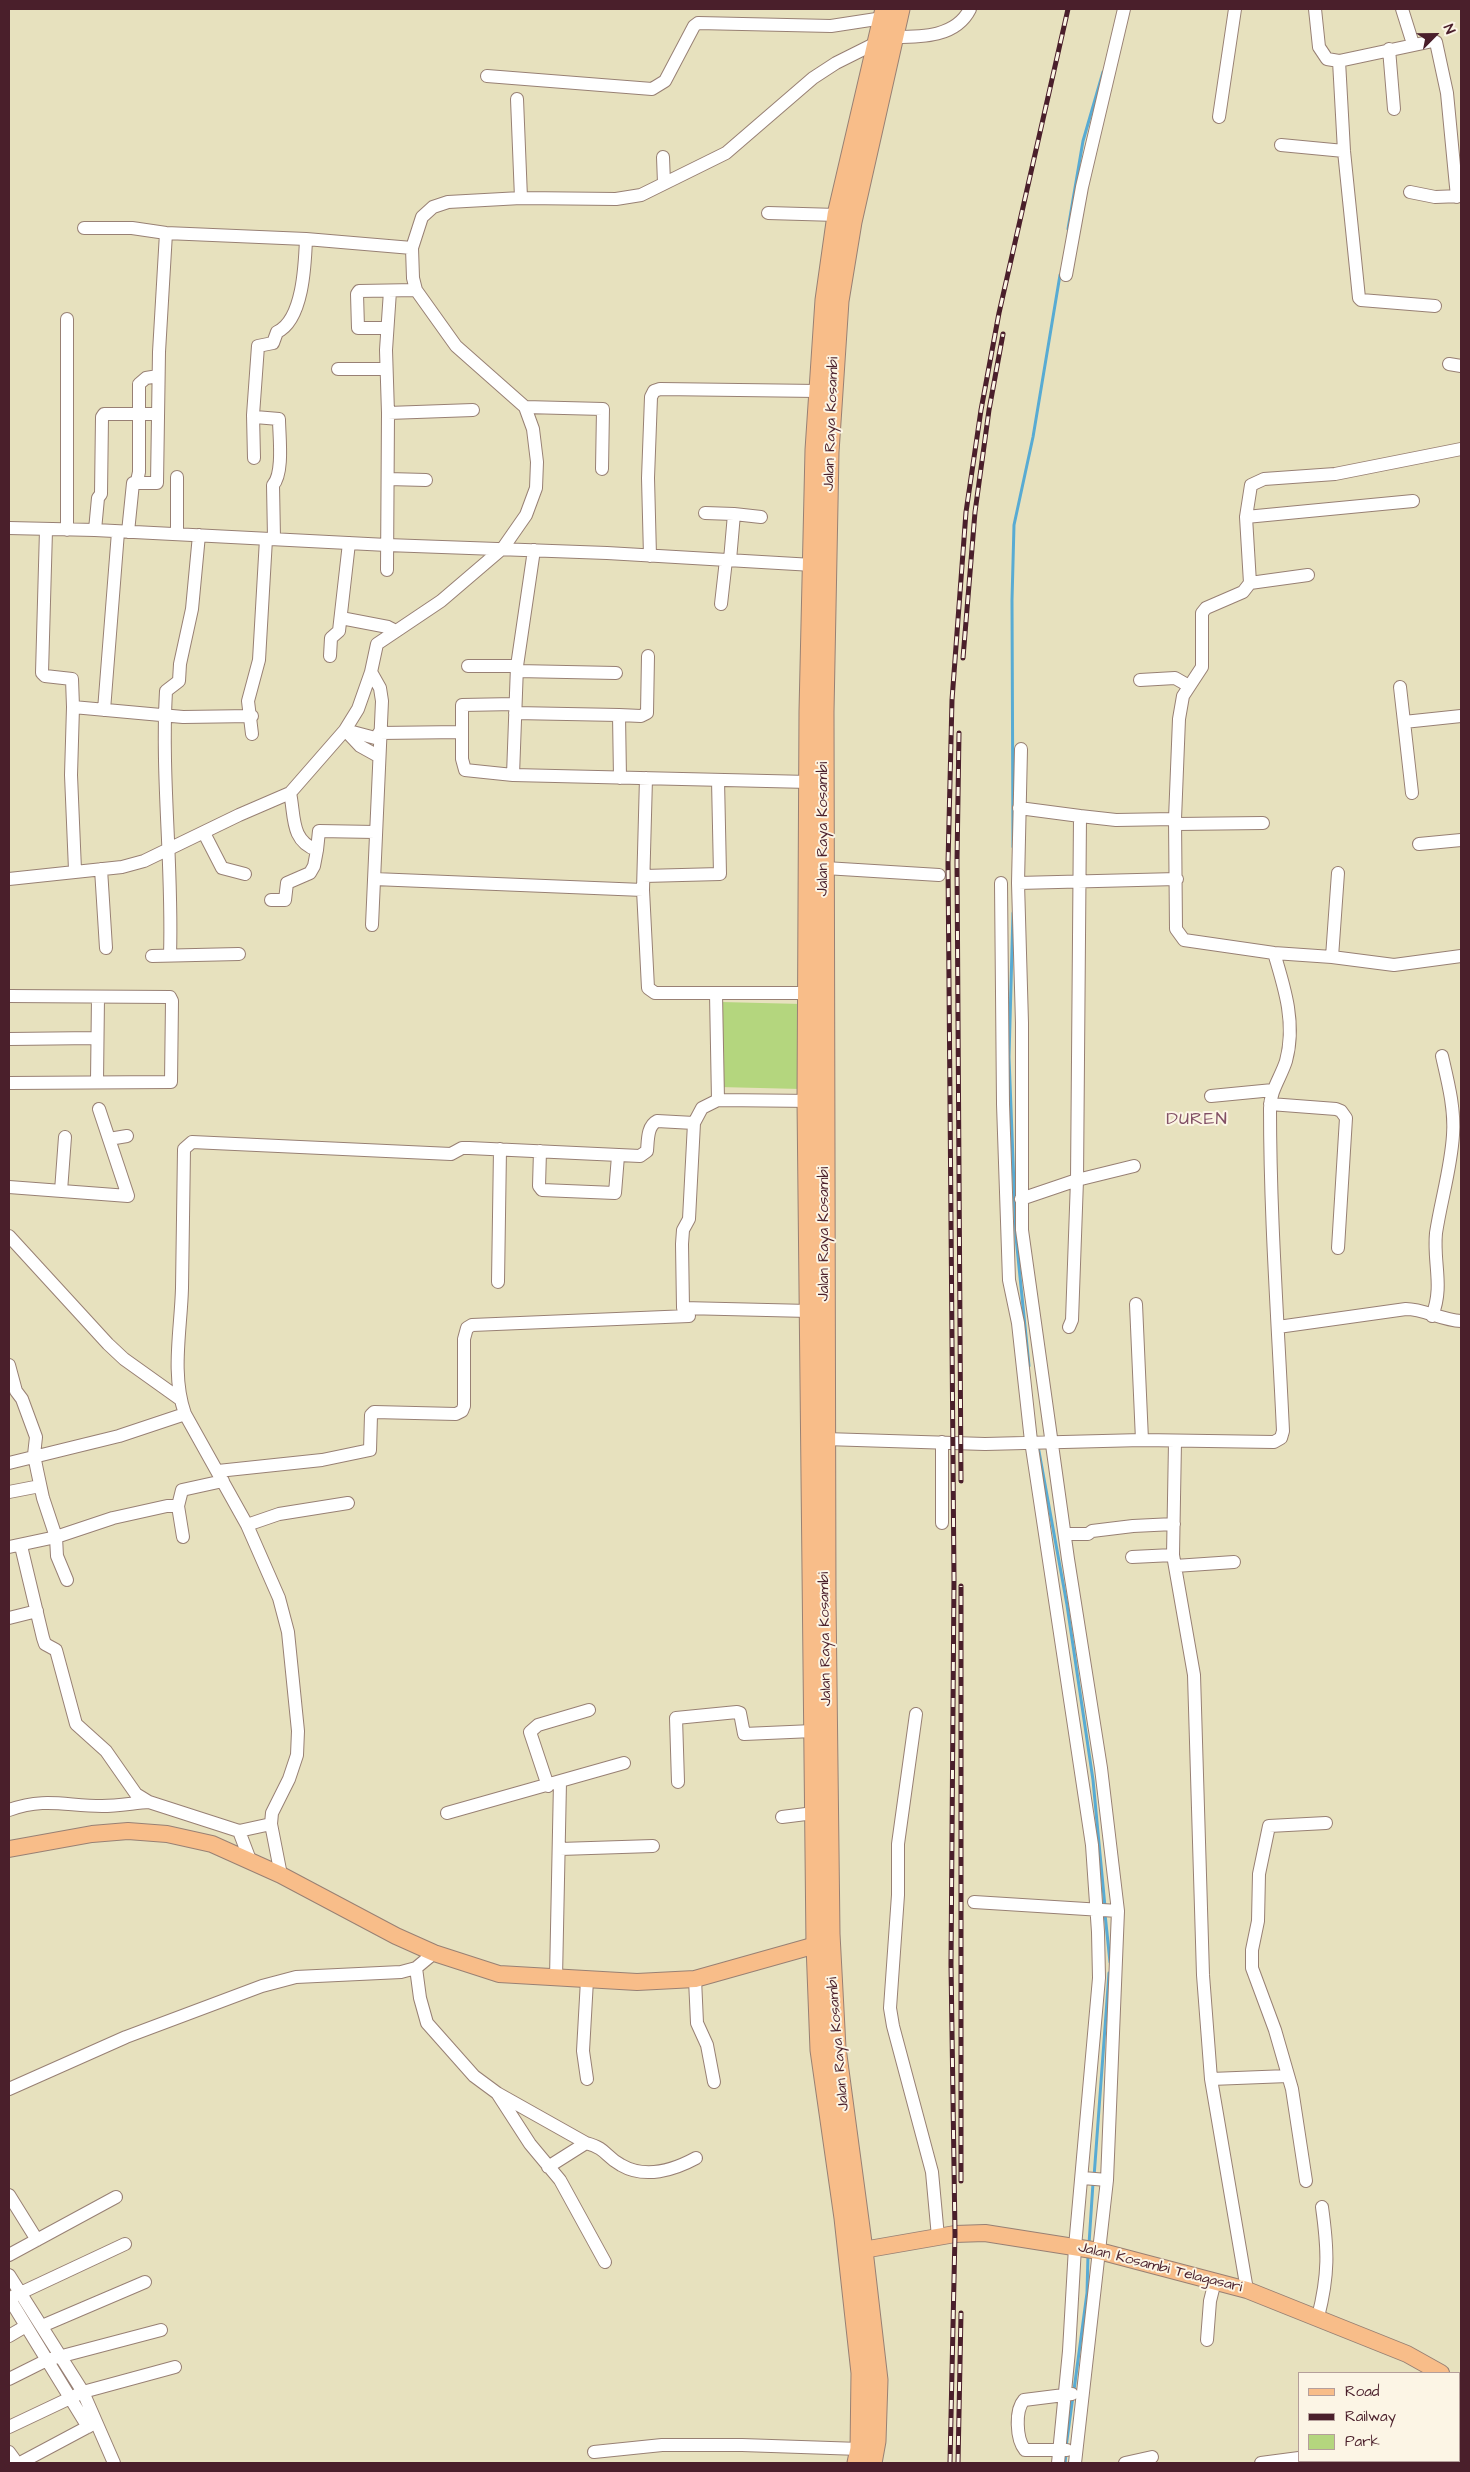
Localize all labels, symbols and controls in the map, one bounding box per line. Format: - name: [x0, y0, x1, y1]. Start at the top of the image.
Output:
- north arrow: [1410, 10, 1460, 60]
- text: N: [1438, 21, 1460, 37]
- street label: Jalan Raya Kosambi: [821, 357, 843, 491]
- street label: Jalan Raya Kosambi: [815, 762, 833, 896]
- district label: DUREN: [1166, 1109, 1228, 1131]
- street label: Jalan Raya Kosambi: [816, 1167, 834, 1301]
- street label: Jalan Raya Kosambi: [816, 1572, 836, 1706]
- street label: Jalan Raya Kosambi: [824, 1976, 854, 2112]
- street label: Jalan Kosambi Telagasari: [1076, 2239, 1244, 2297]
- legend: [1298, 2372, 1460, 2462]
- text: Road: [1345, 2381, 1379, 2402]
- text: Railway: [1345, 2406, 1396, 2427]
- text: Park: [1345, 2431, 1380, 2452]

